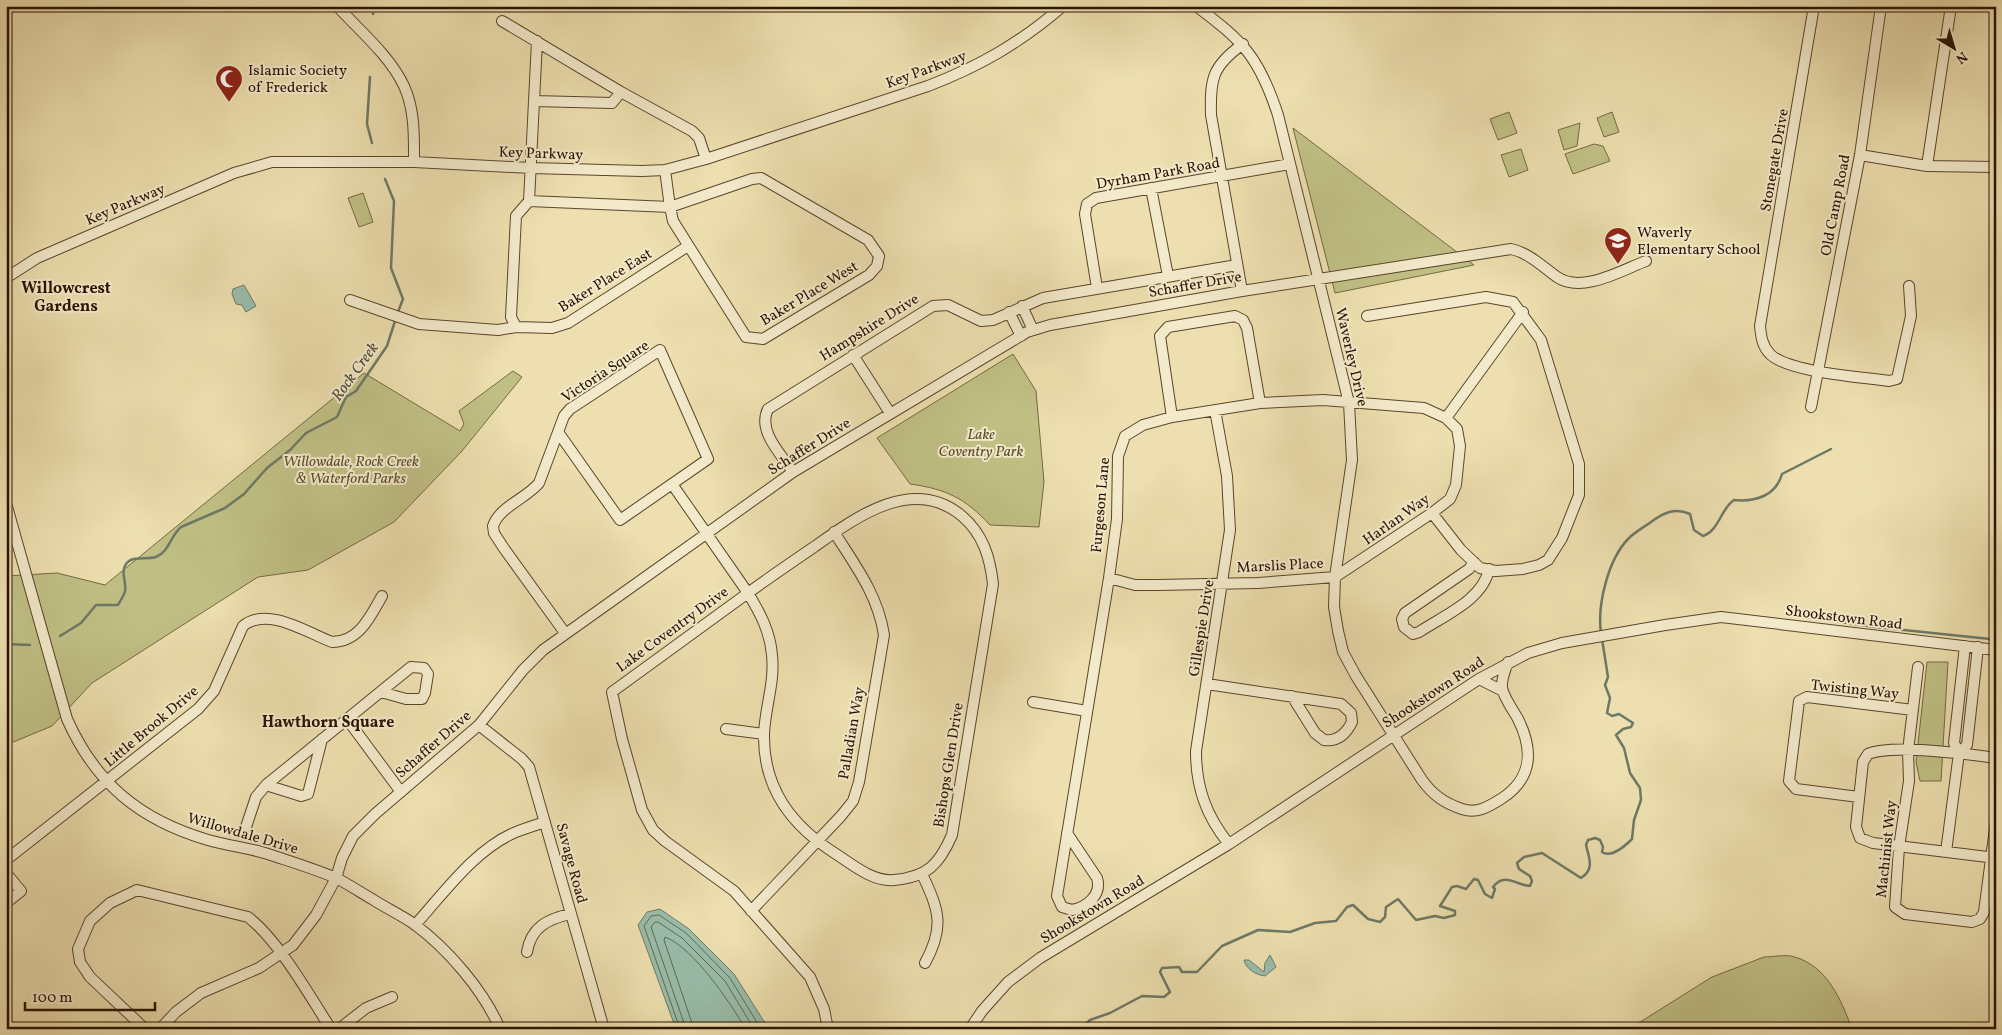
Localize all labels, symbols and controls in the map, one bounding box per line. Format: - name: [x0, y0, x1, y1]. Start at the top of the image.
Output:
- north arrow: [1930, 22, 1980, 72]
- street label: Key Parkway: [883, 46, 970, 95]
- text: N: [1951, 46, 1971, 68]
- place label: Islamic Society of Frederick: [248, 61, 347, 99]
- mosque icon: Islamic Society of Frederick: [214, 64, 244, 103]
- street label: Stonegate Drive: [1756, 107, 1795, 213]
- street label: Key Parkway: [498, 143, 584, 166]
- street label: Dyrham Park Road: [1095, 153, 1222, 196]
- street label: Old Camp Road: [1816, 153, 1857, 258]
- street label: Key Parkway: [83, 179, 169, 232]
- place label: Waverly Elementary School: [1637, 223, 1760, 261]
- school or university icon: Waverly Elementary School: [1603, 226, 1633, 265]
- street label: Baker Place East: [555, 244, 657, 318]
- street label: Baker Place West: [757, 257, 863, 332]
- street label: Schaffer Drive: [1147, 267, 1243, 304]
- district label: Willowcrest Gardens: [21, 278, 111, 318]
- street label: Hampshire Drive: [816, 289, 924, 367]
- street label: Waverley Drive: [1329, 306, 1372, 409]
- street label: Victoria Square: [558, 336, 654, 409]
- water label: Rock Creek: [327, 338, 385, 406]
- street label: Schaffer Drive: [764, 413, 855, 481]
- park label: Lake Coventry Park: [939, 425, 1023, 463]
- park label: Willowdale, Rock Creek & Waterford Parks: [283, 452, 419, 490]
- street label: Furgeson Lane: [1087, 457, 1116, 554]
- street label: Harlan Way: [1359, 489, 1435, 551]
- street label: Marslis Place: [1236, 554, 1324, 579]
- street label: Gillespie Drive: [1184, 578, 1221, 678]
- street label: Lake Coventry Drive: [612, 582, 733, 678]
- street label: Shookstown Road: [1784, 601, 1904, 636]
- street label: Shookstown Road: [1379, 652, 1489, 734]
- street label: Twisting Way: [1810, 675, 1900, 706]
- street label: Little Brook Drive: [100, 681, 204, 773]
- street label: Palladian Way: [834, 685, 871, 781]
- street label: Bishops Glen Drive: [929, 701, 970, 829]
- street label: Schaffer Drive: [392, 706, 476, 784]
- district label: Hawthorn Square: [262, 712, 394, 734]
- street label: Machinist Way: [1872, 799, 1903, 899]
- street label: Willowdale Drive: [185, 809, 301, 860]
- street label: Savage Road: [550, 821, 591, 906]
- street label: Shookstown Road: [1037, 871, 1149, 950]
- scale bar: [25, 980, 155, 1012]
- text: 100 m: [32, 988, 72, 1009]

